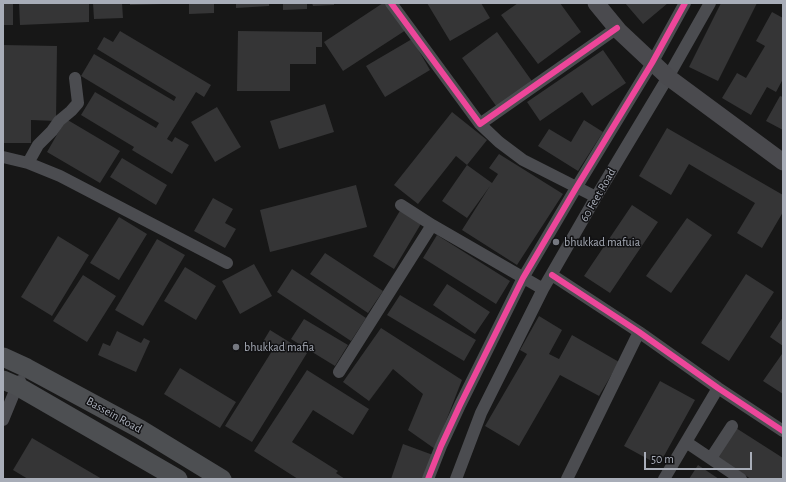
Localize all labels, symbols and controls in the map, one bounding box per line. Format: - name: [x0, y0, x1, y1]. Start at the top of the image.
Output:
- street label: 60 Feet Road: [577, 166, 619, 224]
- place label: bhukkad mafuia: [564, 235, 640, 249]
- marker: bhukkad mafuia: [551, 237, 561, 247]
- place label: bhukkad mafia: [244, 340, 314, 354]
- marker: bhukkad mafia: [231, 342, 241, 352]
- street label: Bassein Road: [84, 394, 144, 436]
- scale bar: [646, 444, 754, 470]
- text: 50 m: [651, 453, 674, 465]

